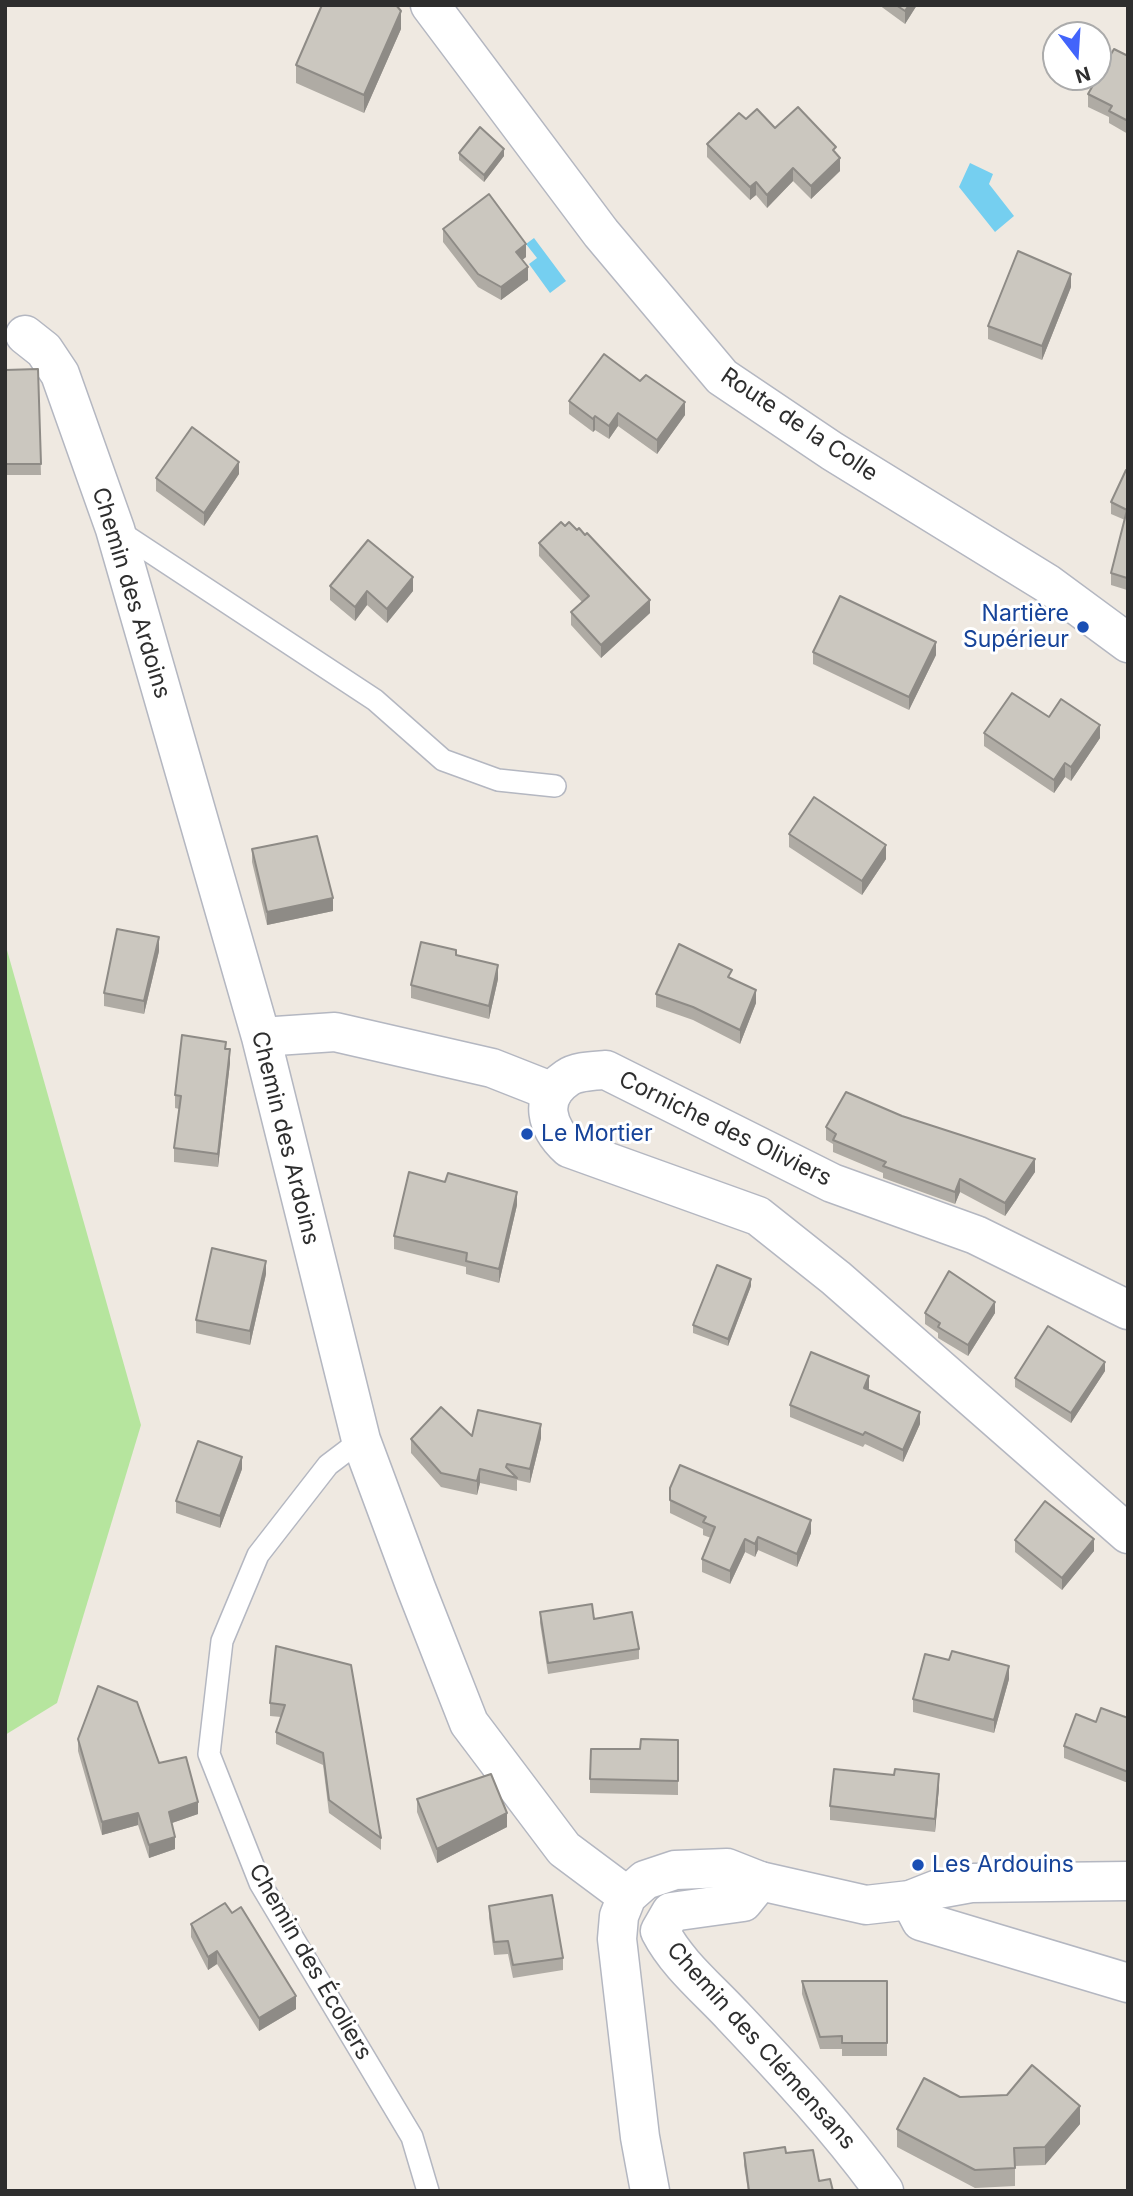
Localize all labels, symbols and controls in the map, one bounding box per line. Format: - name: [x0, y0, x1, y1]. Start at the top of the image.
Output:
- north arrow: [1042, 21, 1112, 91]
- text: N: [1072, 62, 1093, 88]
- street label: Route de la Colle: [715, 362, 883, 488]
- street label: Chemin des Ardoins: [86, 484, 176, 702]
- place label: Nartière Supérieur: [963, 600, 1069, 654]
- marker: Nartière Supérieur: [1075, 619, 1091, 635]
- street label: Chemin des Ardoins: [245, 1028, 325, 1248]
- street label: Corniche des Oliviers: [614, 1066, 836, 1192]
- place label: Le Mortier: [541, 1120, 653, 1148]
- marker: Le Mortier: [519, 1126, 535, 1142]
- place label: Les Ardouins: [932, 1851, 1074, 1879]
- marker: Les Ardouins: [910, 1857, 926, 1873]
- street label: Chemin des Écoliers: [243, 1859, 377, 2065]
- street label: Chemin des Clémensans: [661, 1937, 861, 2155]

